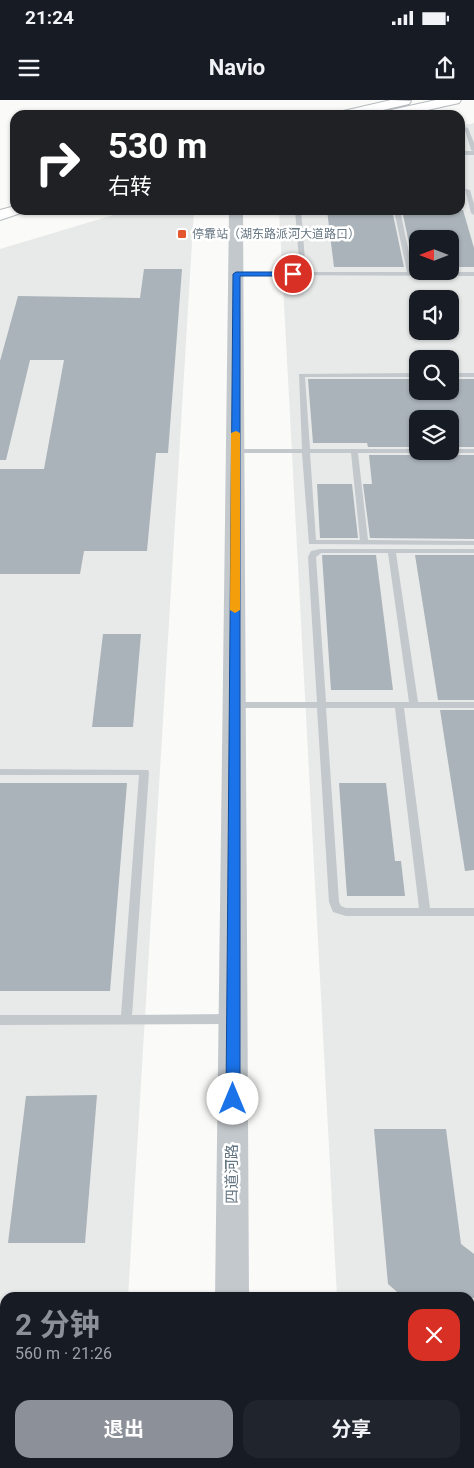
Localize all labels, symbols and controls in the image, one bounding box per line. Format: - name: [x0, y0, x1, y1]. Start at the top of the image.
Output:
- text: 21:24: [25, 6, 74, 29]
- icon: menu: [15, 54, 43, 82]
- icon: share: [431, 54, 459, 82]
- text: Navio: [209, 55, 265, 80]
- text: 530 m: [108, 126, 207, 167]
- icon: right: [25, 130, 90, 195]
- text: 右转: [108, 174, 152, 199]
- place label: 停靠站（湖东路派河大道路口）: [192, 227, 360, 241]
- marker: 停靠站（湖东路派河大道路口）: [176, 228, 188, 240]
- north arrow: [409, 230, 459, 280]
- map controls: [409, 230, 459, 460]
- pin: [272, 253, 314, 295]
- icon: arrive: [279, 260, 307, 288]
- button: sound: [409, 290, 459, 340]
- button: search: [409, 350, 459, 400]
- button: layers: [409, 410, 459, 460]
- position arrow: [206, 1072, 258, 1124]
- street label: 四道河路: [223, 1144, 241, 1204]
- text: 2 分钟: [15, 1307, 100, 1342]
- button: close: [408, 1309, 460, 1361]
- text: 560 m · 21:26: [15, 1344, 112, 1363]
- button: 退出: [15, 1400, 233, 1458]
- button: 分享: [243, 1400, 460, 1458]

